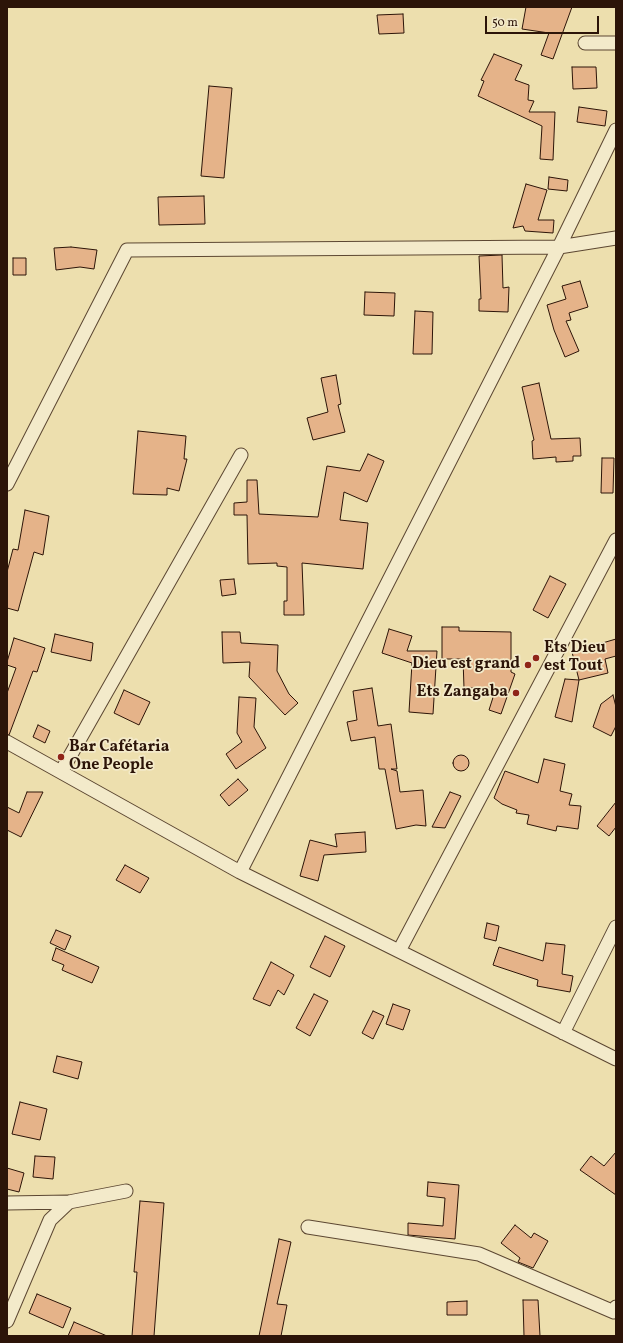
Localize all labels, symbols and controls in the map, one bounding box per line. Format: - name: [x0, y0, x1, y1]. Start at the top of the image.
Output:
- scale bar: [487, 8, 601, 34]
- text: 50 m: [492, 15, 518, 31]
- place label: Ets Dieu est Tout: [544, 639, 606, 677]
- marker: Ets Dieu est Tout: [531, 653, 541, 663]
- place label: Dieu est grand: [412, 655, 520, 675]
- marker: Dieu est grand: [523, 660, 533, 670]
- place label: Ets Zangaba: [417, 683, 508, 703]
- marker: Ets Zangaba: [511, 688, 521, 698]
- place label: Bar Cafétaria One People: [69, 738, 169, 776]
- marker: Bar Cafétaria One People: [56, 752, 66, 762]

